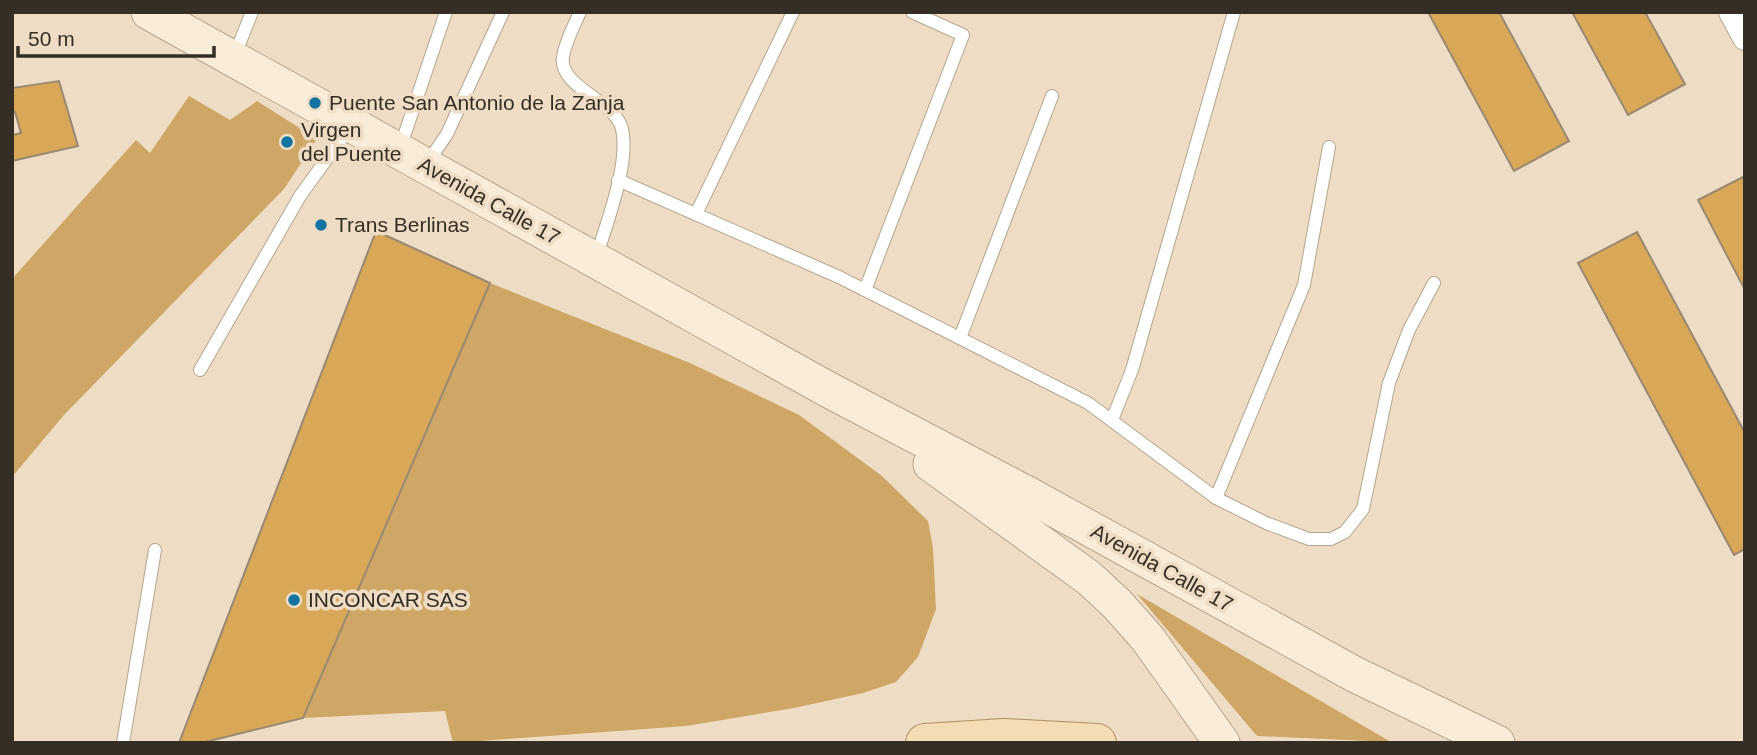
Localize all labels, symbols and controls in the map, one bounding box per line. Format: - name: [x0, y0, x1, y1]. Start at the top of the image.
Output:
- scale bar: [18, 14, 214, 58]
- text: 50 m: [28, 27, 75, 50]
- place label: Puente San Antonio de la Zanja: [329, 91, 625, 114]
- marker: Puente San Antonio de la Zanja: [307, 95, 323, 111]
- place label: Virgen del Puente: [301, 118, 401, 165]
- marker: Virgen del Puente: [279, 134, 295, 150]
- street label: Avenida Calle 17: [414, 152, 564, 249]
- place label: Trans Berlinas: [335, 213, 470, 236]
- marker: Trans Berlinas: [313, 217, 329, 233]
- street label: Avenida Calle 17: [1087, 519, 1237, 616]
- place label: INCONCAR SAS: [308, 588, 468, 611]
- marker: INCONCAR SAS: [286, 592, 302, 608]

